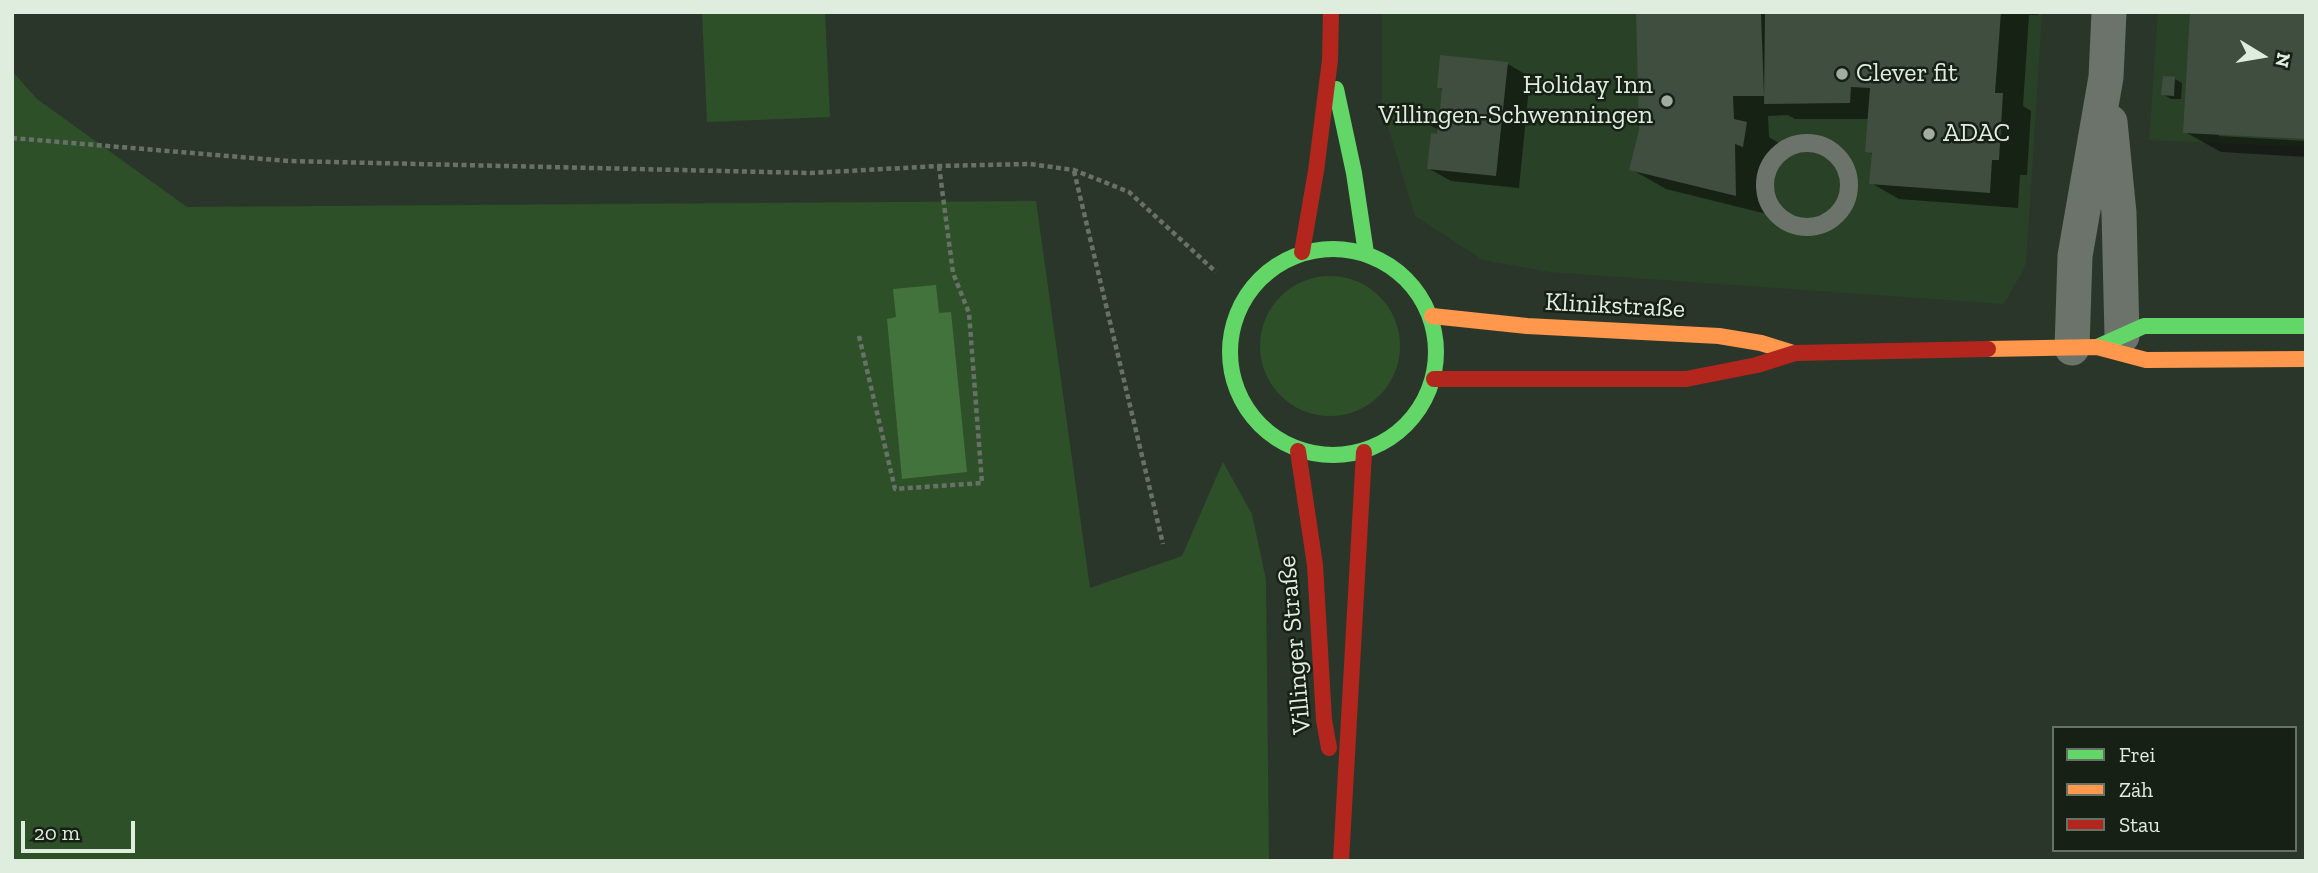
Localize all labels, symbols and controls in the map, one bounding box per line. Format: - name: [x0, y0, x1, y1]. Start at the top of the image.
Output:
- north arrow: [2227, 21, 2297, 91]
- text: N: [2270, 51, 2296, 69]
- place label: Clever fit: [1856, 58, 1958, 90]
- marker: Clever fit: [1834, 66, 1850, 82]
- place label: Holiday Inn Villingen-Schwenningen: [1378, 70, 1653, 132]
- marker: Holiday Inn Villingen-Schwenningen: [1659, 93, 1675, 109]
- place label: ADAC: [1943, 118, 2010, 150]
- marker: ADAC: [1921, 126, 1937, 142]
- street label: Klinikstraße: [1544, 287, 1686, 325]
- street label: Villinger Straße: [1272, 554, 1318, 736]
- legend: [2052, 726, 2297, 852]
- text: Frei: [2119, 742, 2155, 767]
- text: Zäh: [2119, 777, 2153, 802]
- scale bar: [24, 806, 138, 850]
- text: Stau: [2119, 812, 2160, 837]
- text: 20 m: [34, 820, 80, 845]

